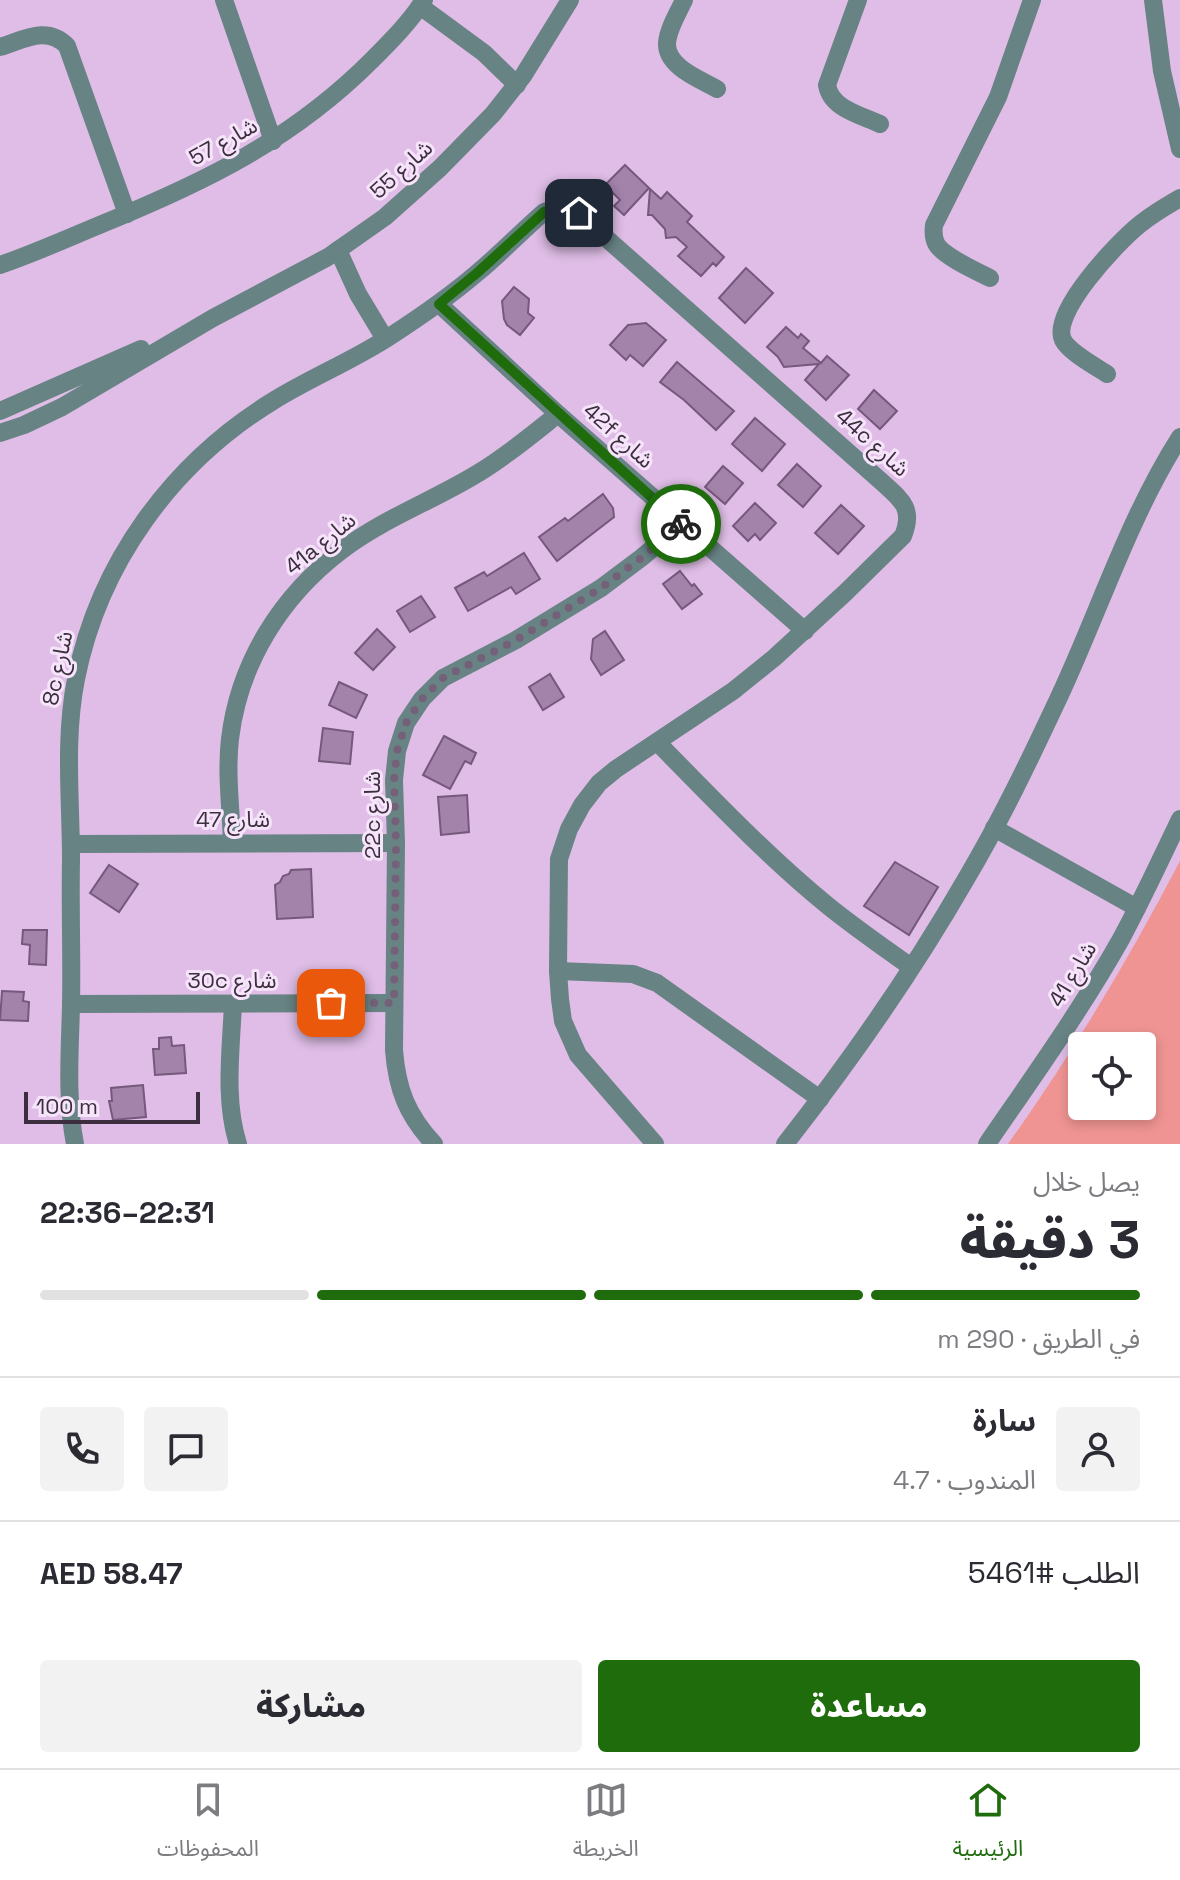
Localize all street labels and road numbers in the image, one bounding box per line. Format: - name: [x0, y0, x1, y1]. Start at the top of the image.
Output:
- street label: شارع 57: [184, 111, 264, 174]
- street label: شارع 55: [364, 134, 440, 207]
- street label: 42f شارع: [576, 396, 660, 476]
- street label: 44c شارع: [828, 402, 916, 484]
- street label: 41a شارع: [279, 506, 363, 583]
- street label: 8c شارع: [35, 628, 81, 708]
- street label: 22c شارع: [358, 771, 389, 859]
- street label: شارع 47: [196, 805, 270, 836]
- street label: شارع 41: [1042, 936, 1105, 1013]
- street label: 30c شارع: [187, 966, 277, 997]

